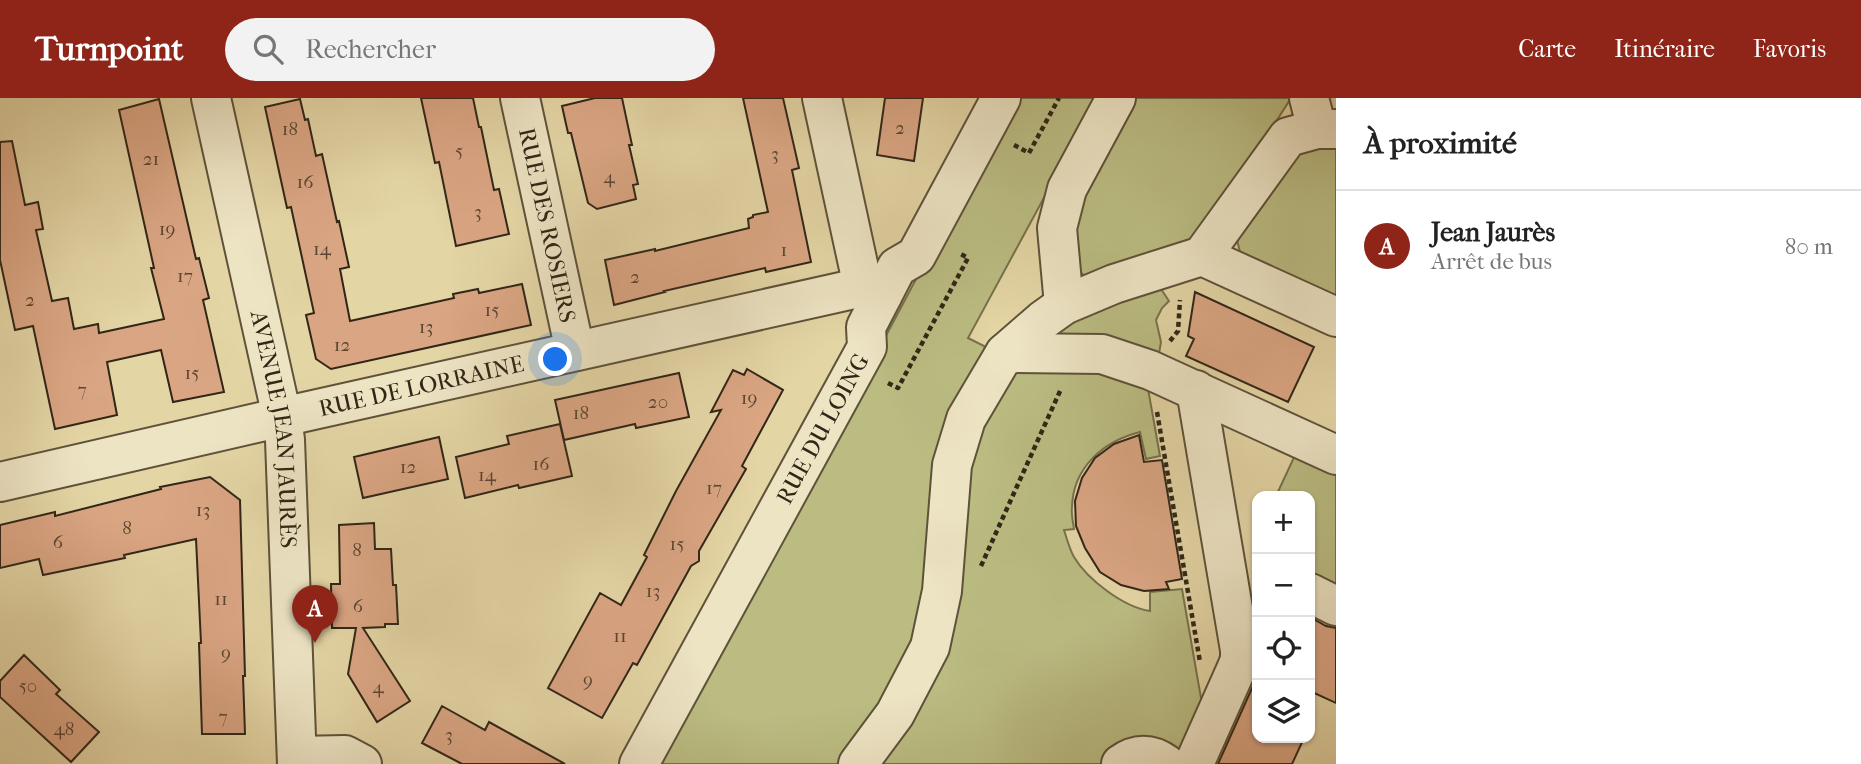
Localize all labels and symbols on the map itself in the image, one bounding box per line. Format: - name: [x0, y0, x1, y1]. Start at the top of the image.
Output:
- house number: 2: [895, 117, 905, 139]
- house number: 18: [282, 118, 298, 140]
- street label: RUE DES ROSIERS: [513, 125, 581, 325]
- house number: 5: [455, 140, 463, 162]
- house number: 3: [771, 143, 779, 165]
- house number: 21: [143, 148, 159, 170]
- house number: 4: [603, 166, 615, 188]
- house number: 16: [297, 171, 314, 193]
- house number: 3: [474, 201, 482, 223]
- house number: 19: [159, 218, 175, 240]
- house number: 14: [313, 238, 332, 260]
- house number: 1: [781, 239, 787, 261]
- house number: 17: [177, 265, 193, 287]
- house number: 2: [630, 266, 640, 288]
- house number: 2: [25, 289, 35, 311]
- house number: 15: [485, 299, 499, 321]
- street label: AVENUE JEAN JAURÈS: [244, 307, 302, 549]
- house number: 13: [419, 316, 433, 338]
- house number: 12: [334, 334, 351, 356]
- your location: [538, 342, 572, 376]
- street label: RUE DU LOING: [771, 349, 875, 509]
- street label: RUE DE LORRAINE: [316, 350, 526, 422]
- house number: 15: [185, 362, 199, 384]
- house number: 7: [77, 379, 87, 401]
- house number: 19: [741, 387, 757, 409]
- house number: 20: [648, 391, 668, 413]
- house number: 18: [573, 402, 589, 424]
- house number: 16: [533, 453, 550, 475]
- house number: 12: [400, 456, 417, 478]
- house number: 14: [478, 464, 497, 486]
- house number: 17: [706, 477, 722, 499]
- house number: 13: [196, 499, 210, 521]
- house number: 8: [122, 517, 132, 539]
- house number: 6: [53, 531, 64, 553]
- house number: 15: [670, 533, 684, 555]
- house number: 8: [352, 539, 362, 561]
- house number: 13: [646, 580, 660, 602]
- pin: A: [292, 585, 338, 643]
- house number: 11: [214, 588, 228, 610]
- house number: 6: [353, 595, 364, 617]
- house number: 11: [613, 625, 627, 647]
- house number: 9: [221, 642, 231, 664]
- house number: 9: [583, 669, 593, 691]
- house number: 50: [19, 675, 37, 697]
- house number: 4: [372, 676, 384, 698]
- house number: 7: [218, 706, 228, 728]
- house number: 48: [54, 718, 74, 740]
- house number: 3: [445, 724, 453, 746]

